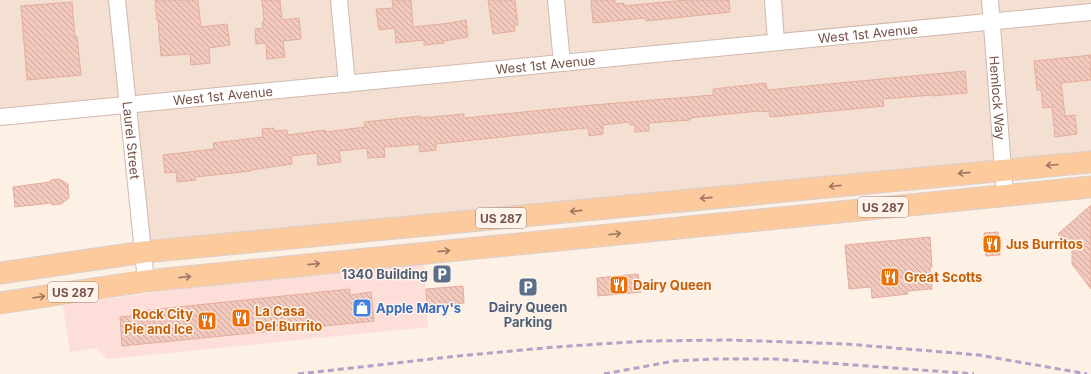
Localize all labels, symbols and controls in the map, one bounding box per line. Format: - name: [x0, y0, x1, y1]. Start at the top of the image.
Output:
- street label: West 1st Avenue: [817, 21, 919, 46]
- street label: West 1st Avenue: [495, 52, 596, 77]
- street label: Hemlock Way: [986, 55, 1009, 140]
- street label: West 1st Avenue: [172, 83, 274, 108]
- street label: Laurel Street: [120, 101, 143, 180]
- one-way arrow: [1046, 161, 1059, 169]
- one-way arrow: [958, 169, 971, 177]
- one-way arrow: [829, 182, 842, 189]
- one-way arrow: [700, 195, 713, 202]
- road number: US 287: [858, 197, 908, 217]
- one-way arrow: [570, 207, 583, 215]
- road number: US 287: [476, 208, 526, 228]
- one-way arrow: [608, 230, 621, 238]
- restaurant icon: Jus Burritos: [981, 233, 1003, 255]
- place label: Jus Burritos: [1006, 236, 1083, 252]
- one-way arrow: [437, 247, 450, 255]
- one-way arrow: [307, 261, 320, 268]
- parking icon: 1340 Building: [431, 263, 453, 285]
- place label: 1340 Building: [342, 266, 428, 282]
- restaurant icon: Great Scotts: [879, 266, 901, 288]
- place label: Great Scotts: [904, 269, 982, 285]
- one-way arrow: [178, 274, 191, 281]
- restaurant icon: Dairy Queen: [608, 274, 630, 296]
- parking icon: Dairy Queen Parking: [517, 276, 539, 298]
- place label: Dairy Queen: [633, 277, 712, 293]
- road number: US 287: [48, 282, 98, 302]
- one-way arrow: [32, 293, 45, 301]
- shop icon: Apple Mary's: [351, 297, 373, 319]
- place label: Dairy Queen Parking: [489, 299, 567, 330]
- place label: Apple Mary's: [376, 300, 461, 316]
- place label: La Casa Del Burrito: [255, 303, 322, 334]
- place label: Rock City Pie and Ice: [124, 306, 193, 337]
- restaurant icon: La Casa Del Burrito: [230, 307, 252, 329]
- restaurant icon: Rock City Pie and Ice: [196, 310, 218, 332]

